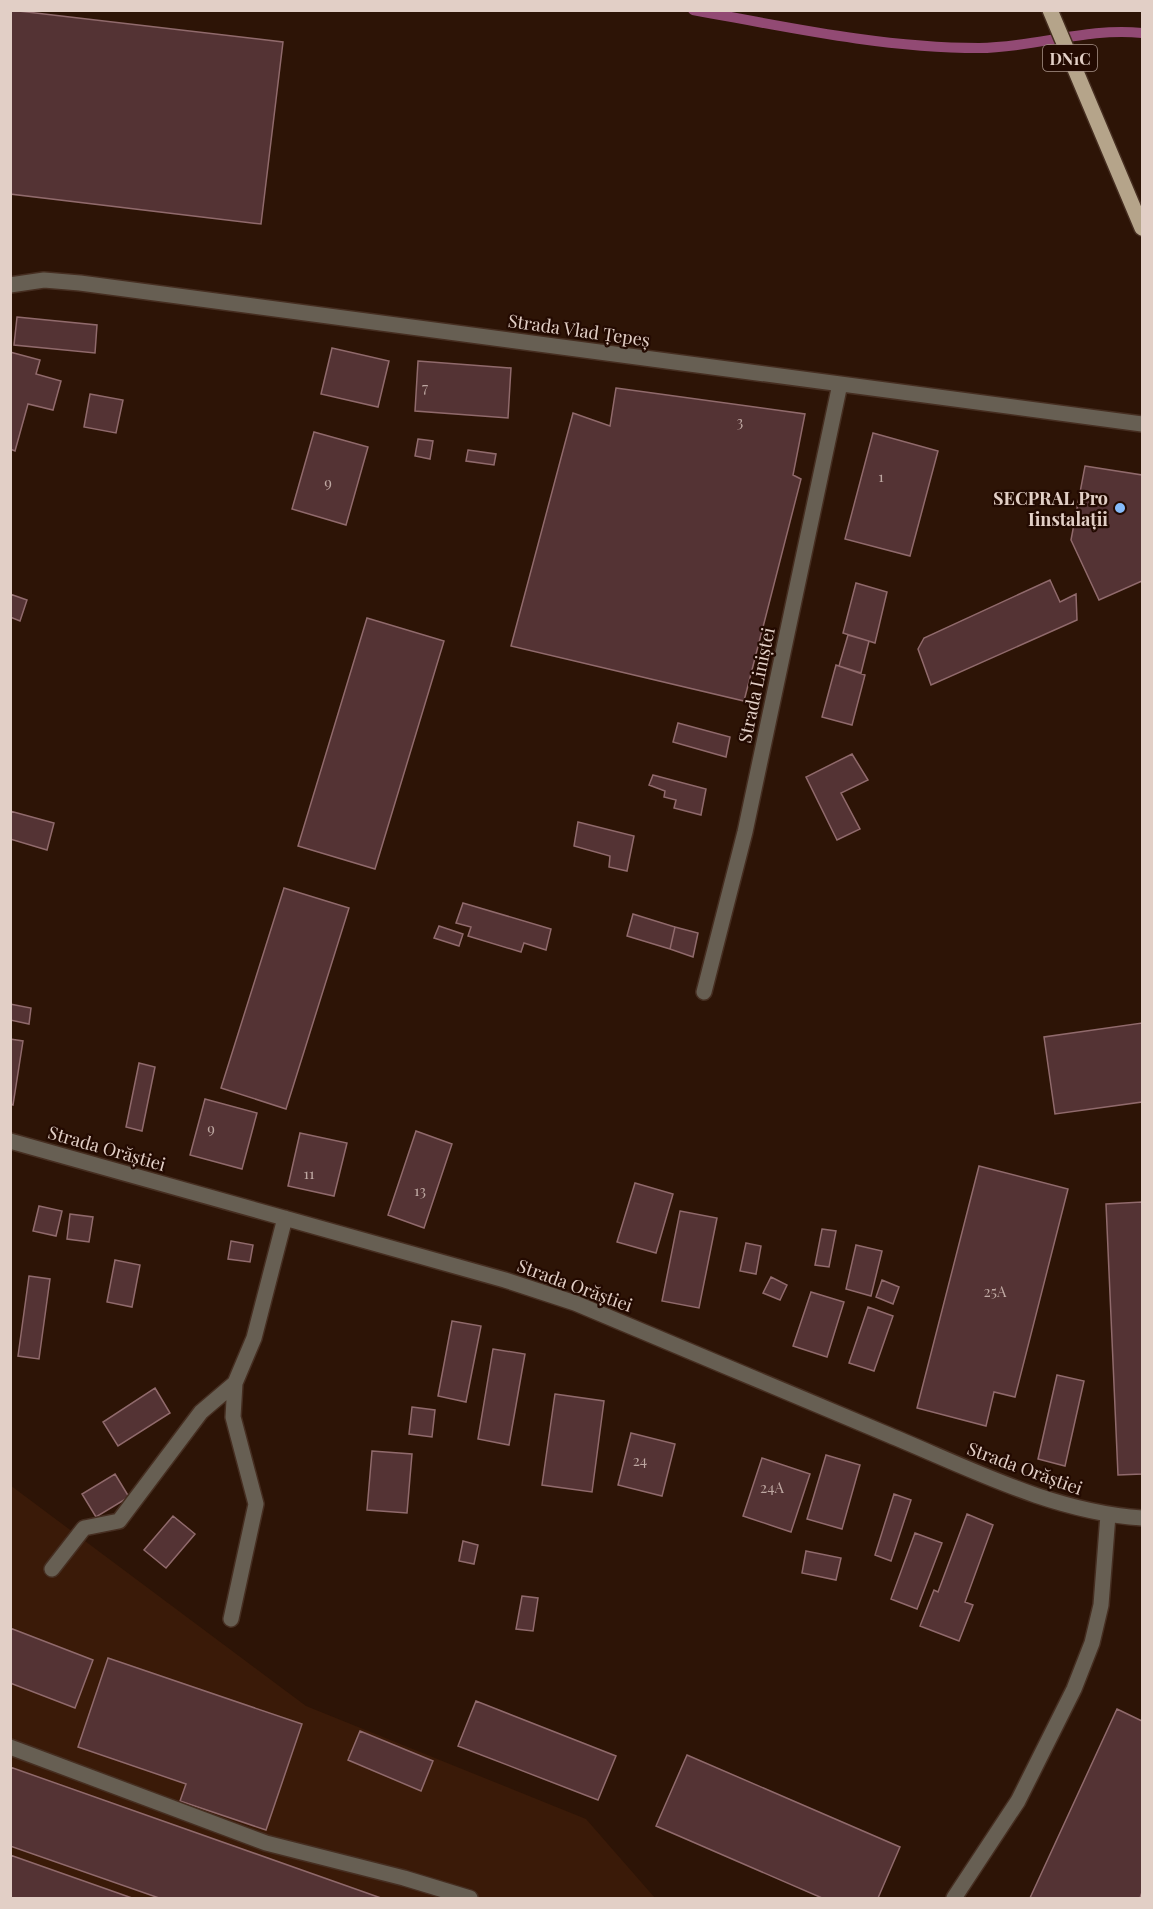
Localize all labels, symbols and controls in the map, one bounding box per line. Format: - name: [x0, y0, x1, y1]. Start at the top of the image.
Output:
- road number: DN1C: [1043, 45, 1097, 71]
- street label: Strada Vlad Țepeș: [506, 308, 652, 352]
- house number: 7: [422, 377, 428, 397]
- house number: 3: [737, 411, 744, 431]
- house number: 1: [878, 466, 884, 486]
- house number: 9: [324, 472, 332, 492]
- place label: SECPRAL Pro Iinstalații: [993, 486, 1108, 531]
- marker: SECPRAL Pro Iinstalații: [1113, 501, 1127, 515]
- street label: Strada Liniștei: [732, 625, 780, 745]
- house number: 9: [207, 1118, 215, 1138]
- street label: Strada Orăștiei: [45, 1120, 169, 1176]
- house number: 11: [303, 1163, 315, 1183]
- house number: 13: [414, 1180, 426, 1200]
- street label: Strada Orăștiei: [514, 1253, 636, 1317]
- house number: 25A: [984, 1281, 1007, 1301]
- street label: Strada Orăștiei: [964, 1436, 1086, 1500]
- house number: 24: [633, 1450, 647, 1470]
- house number: 24A: [760, 1477, 785, 1497]

